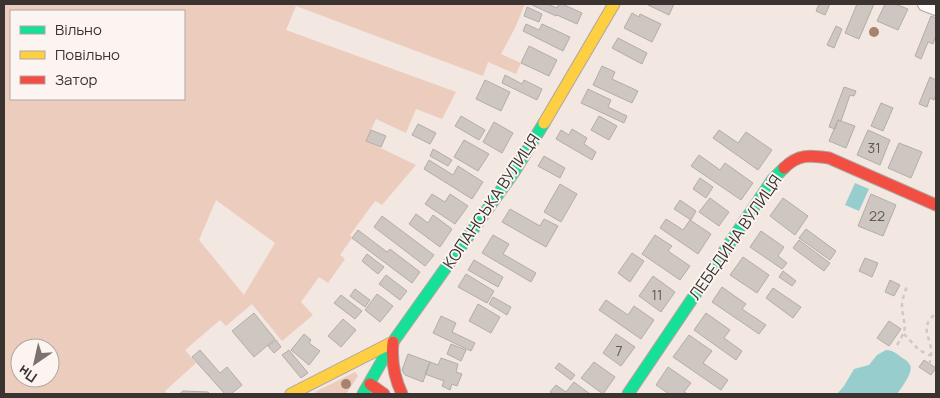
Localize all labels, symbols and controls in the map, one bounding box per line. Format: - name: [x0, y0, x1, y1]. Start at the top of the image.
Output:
- legend: [10, 10, 185, 100]
- text: Вільно: [55, 19, 102, 40]
- text: Повільно: [55, 44, 120, 65]
- text: Затор: [55, 69, 98, 90]
- street label: КОПАНСЬКА ВУЛИЦЯ: [438, 129, 544, 273]
- house number: 31: [867, 138, 881, 157]
- street label: ЛЕБЕДИНА ВУЛИЦЯ: [684, 170, 786, 304]
- house number: 22: [869, 206, 885, 225]
- house number: 11: [652, 285, 662, 304]
- north arrow: [10, 338, 60, 388]
- house number: 7: [615, 341, 623, 360]
- text: Пн: [14, 361, 41, 387]

